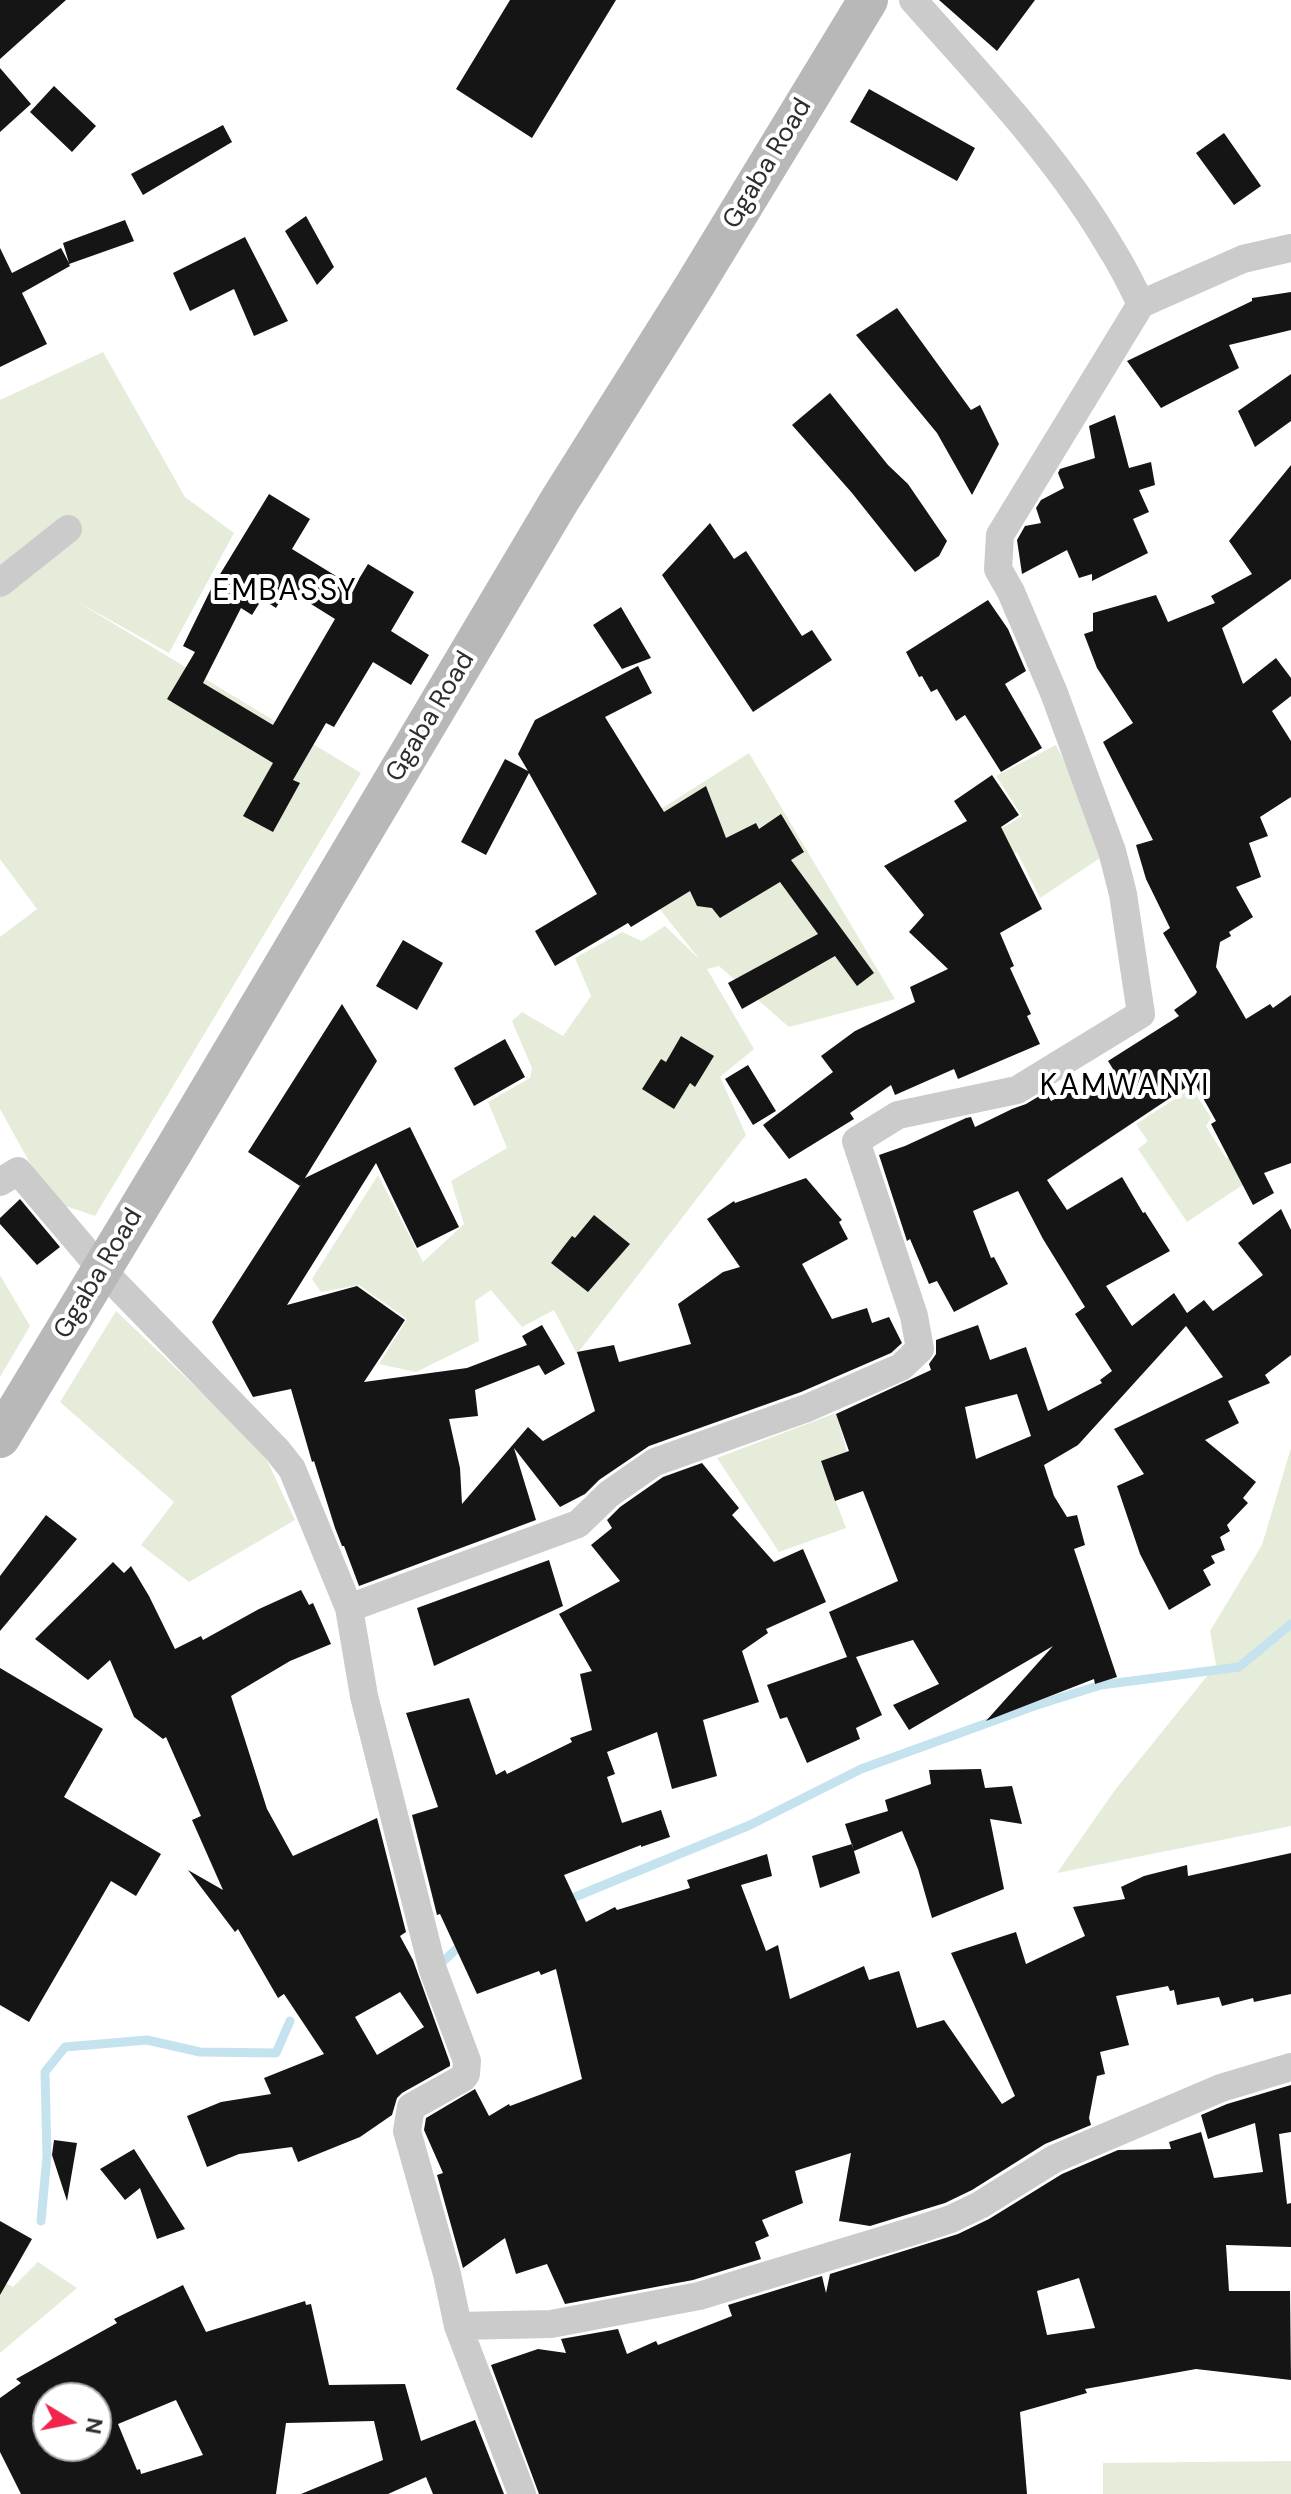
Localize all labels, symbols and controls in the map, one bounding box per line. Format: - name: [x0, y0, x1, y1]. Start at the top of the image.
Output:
- street label: Ggaba Road: [717, 93, 819, 235]
- district label: EMBASSY: [212, 574, 358, 610]
- street label: Ggaba Road: [380, 646, 482, 788]
- district label: KAMWANYI: [1040, 1069, 1210, 1105]
- street label: Ggaba Road: [48, 1203, 150, 1345]
- north arrow: [32, 2382, 112, 2462]
- text: N: [78, 2415, 110, 2436]

